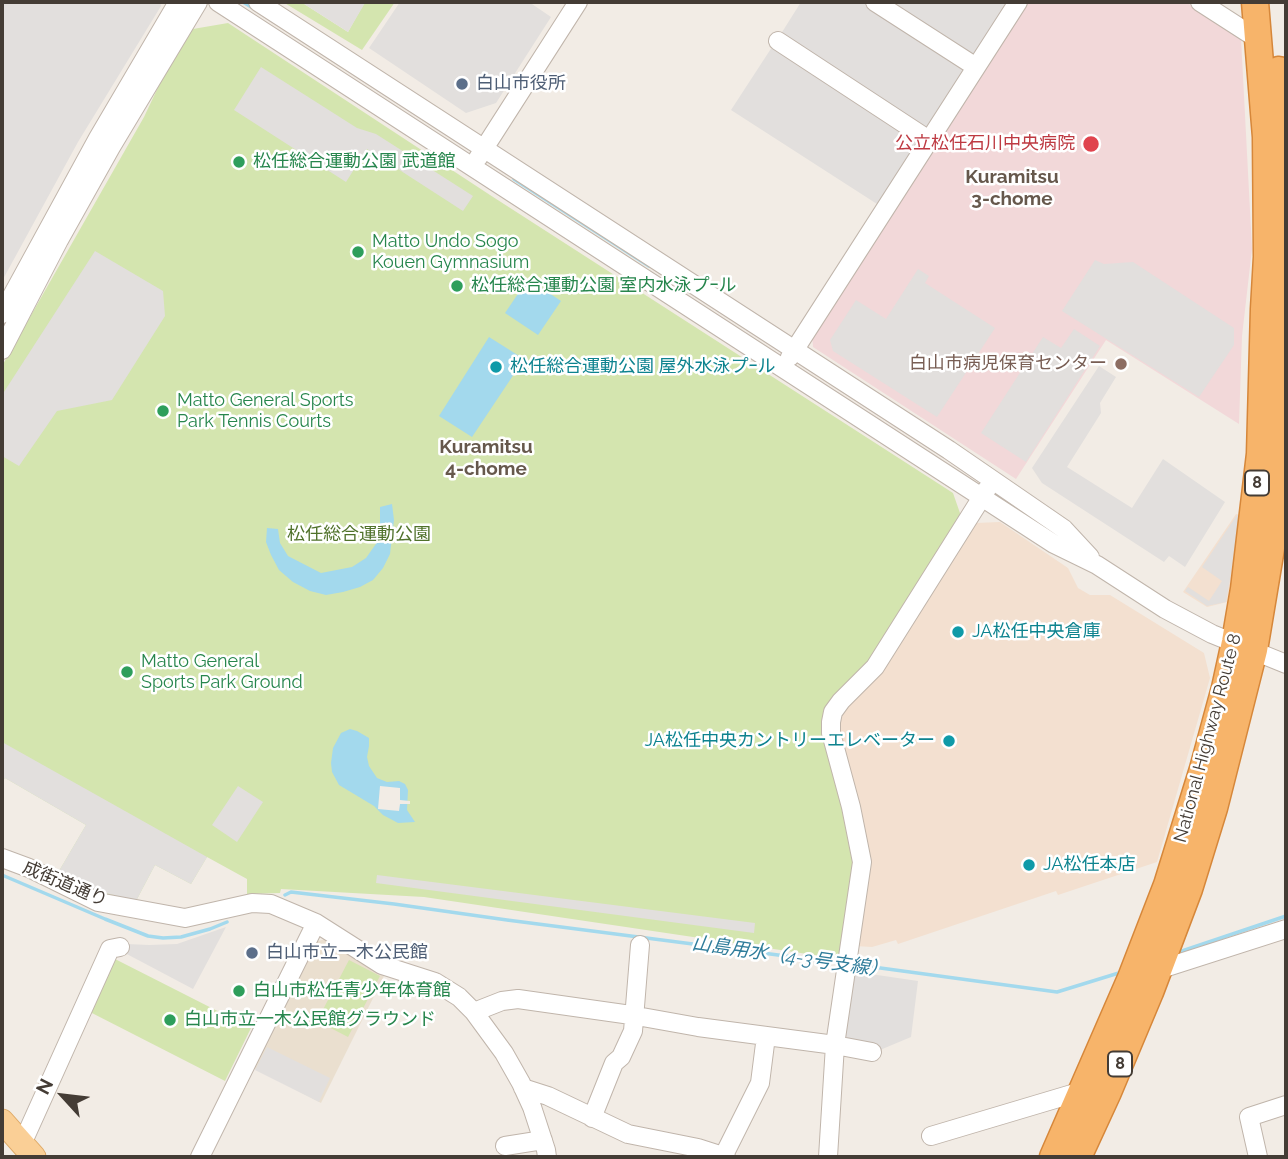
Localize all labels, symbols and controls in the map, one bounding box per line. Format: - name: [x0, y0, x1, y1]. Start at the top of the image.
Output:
- place label: 白山市役所: [476, 73, 566, 95]
- marker: 白山市役所: [454, 76, 470, 92]
- place label: 公立松任石川中央病院: [895, 133, 1075, 155]
- marker: 公立松任石川中央病院: [1081, 134, 1101, 154]
- place label: 松任総合運動公園 武道館: [253, 151, 456, 173]
- marker: 松任総合運動公園 武道館: [231, 154, 247, 170]
- district label: Kuramitsu 3-chome: [965, 166, 1059, 210]
- place label: Matto Undo Sogo Kouen Gymnasium: [372, 231, 529, 274]
- marker: Matto Undo Sogo Kouen Gymnasium: [350, 244, 366, 260]
- place label: 松任総合運動公園 室内水泳プｰル: [471, 275, 737, 297]
- marker: 松任総合運動公園 室内水泳プｰル: [449, 278, 465, 294]
- place label: 白山市病児保育センター: [909, 353, 1107, 375]
- place label: 松任総合運動公園 屋外水泳プｰル: [510, 356, 776, 378]
- marker: 白山市病児保育センター: [1113, 356, 1129, 372]
- marker: 松任総合運動公園 屋外水泳プｰル: [488, 359, 504, 375]
- place label: Matto General Sports Park Tennis Courts: [177, 390, 354, 432]
- marker: Matto General Sports Park Tennis Courts: [155, 403, 171, 419]
- district label: Kuramitsu 4-chome: [439, 436, 533, 480]
- road number: 8: [1245, 470, 1269, 496]
- park label: 松任総合運動公園: [287, 524, 431, 546]
- place label: JA松任中央倉庫: [972, 621, 1101, 643]
- marker: JA松任中央倉庫: [950, 624, 966, 640]
- street label: National Highway Route 8: [1170, 631, 1246, 845]
- place label: Matto General Sports Park Ground: [141, 651, 303, 694]
- marker: Matto General Sports Park Ground: [119, 664, 135, 680]
- place label: JA松任中央カントリーエレベーター: [644, 730, 935, 752]
- marker: JA松任中央カントリーエレベーター: [941, 733, 957, 749]
- place label: JA松任本店: [1043, 854, 1136, 876]
- street label: 成街道通り: [19, 856, 111, 912]
- marker: JA松任本店: [1021, 857, 1037, 873]
- water label: 山島用水（4-3号支線）: [691, 932, 889, 982]
- place label: 白山市立一木公民館: [266, 942, 428, 964]
- marker: 白山市立一木公民館: [244, 945, 260, 961]
- place label: 白山市松任青少年体育館: [253, 980, 451, 1002]
- marker: 白山市松任青少年体育館: [231, 983, 247, 999]
- place label: 白山市立一木公民館グラウンド: [184, 1009, 436, 1031]
- marker: 白山市立一木公民館グラウンド: [162, 1012, 178, 1028]
- road number: 8: [1108, 1052, 1132, 1076]
- north arrow: [28, 1061, 98, 1131]
- text: N: [31, 1075, 57, 1098]

